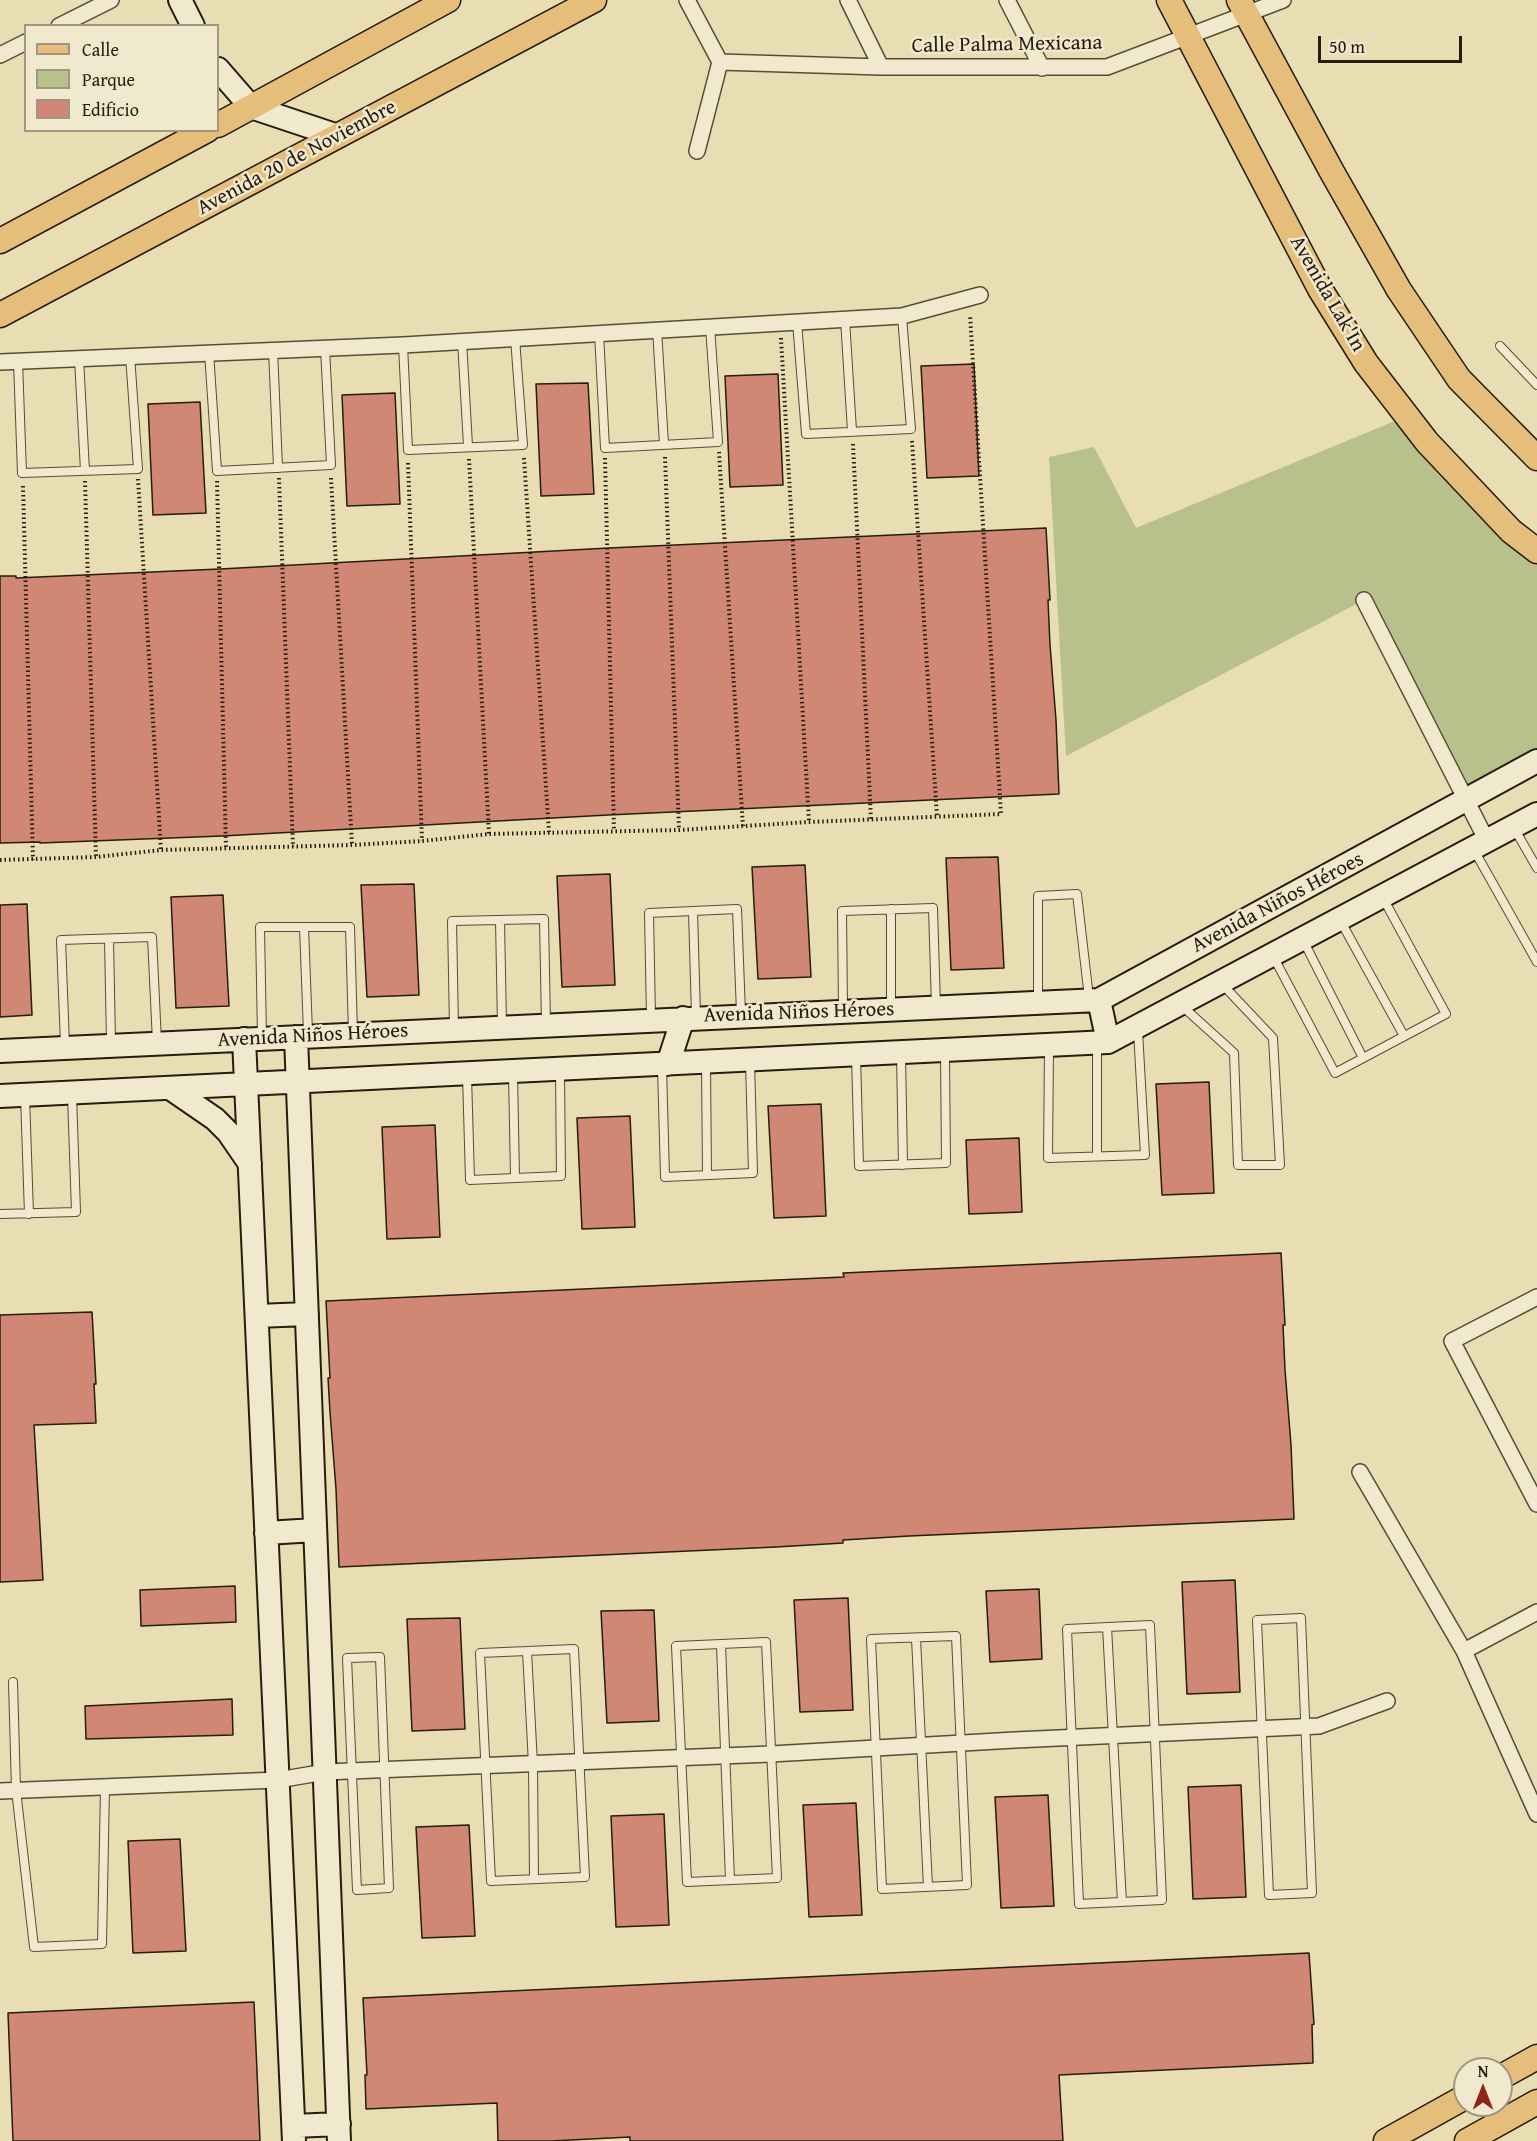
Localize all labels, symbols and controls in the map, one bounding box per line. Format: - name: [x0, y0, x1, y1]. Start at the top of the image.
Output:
- legend: [24, 24, 219, 132]
- scale bar: [1321, 24, 1465, 62]
- street label: Calle Palma Mexicana: [911, 31, 1103, 59]
- text: 50 m: [1329, 33, 1365, 60]
- text: Calle: [82, 36, 119, 63]
- text: Parque: [82, 66, 135, 93]
- street label: Avenida 20 de Noviembre: [193, 95, 401, 221]
- text: Edificio: [82, 96, 139, 123]
- street label: Avenida Lak'In: [1284, 232, 1370, 356]
- street label: Avenida Niños Héroes: [1188, 847, 1368, 959]
- street label: Avenida Niños Héroes: [703, 997, 895, 1029]
- street label: Avenida Niños Héroes: [217, 1018, 409, 1054]
- north arrow: [1453, 2057, 1513, 2117]
- text: N: [1478, 2059, 1488, 2083]

